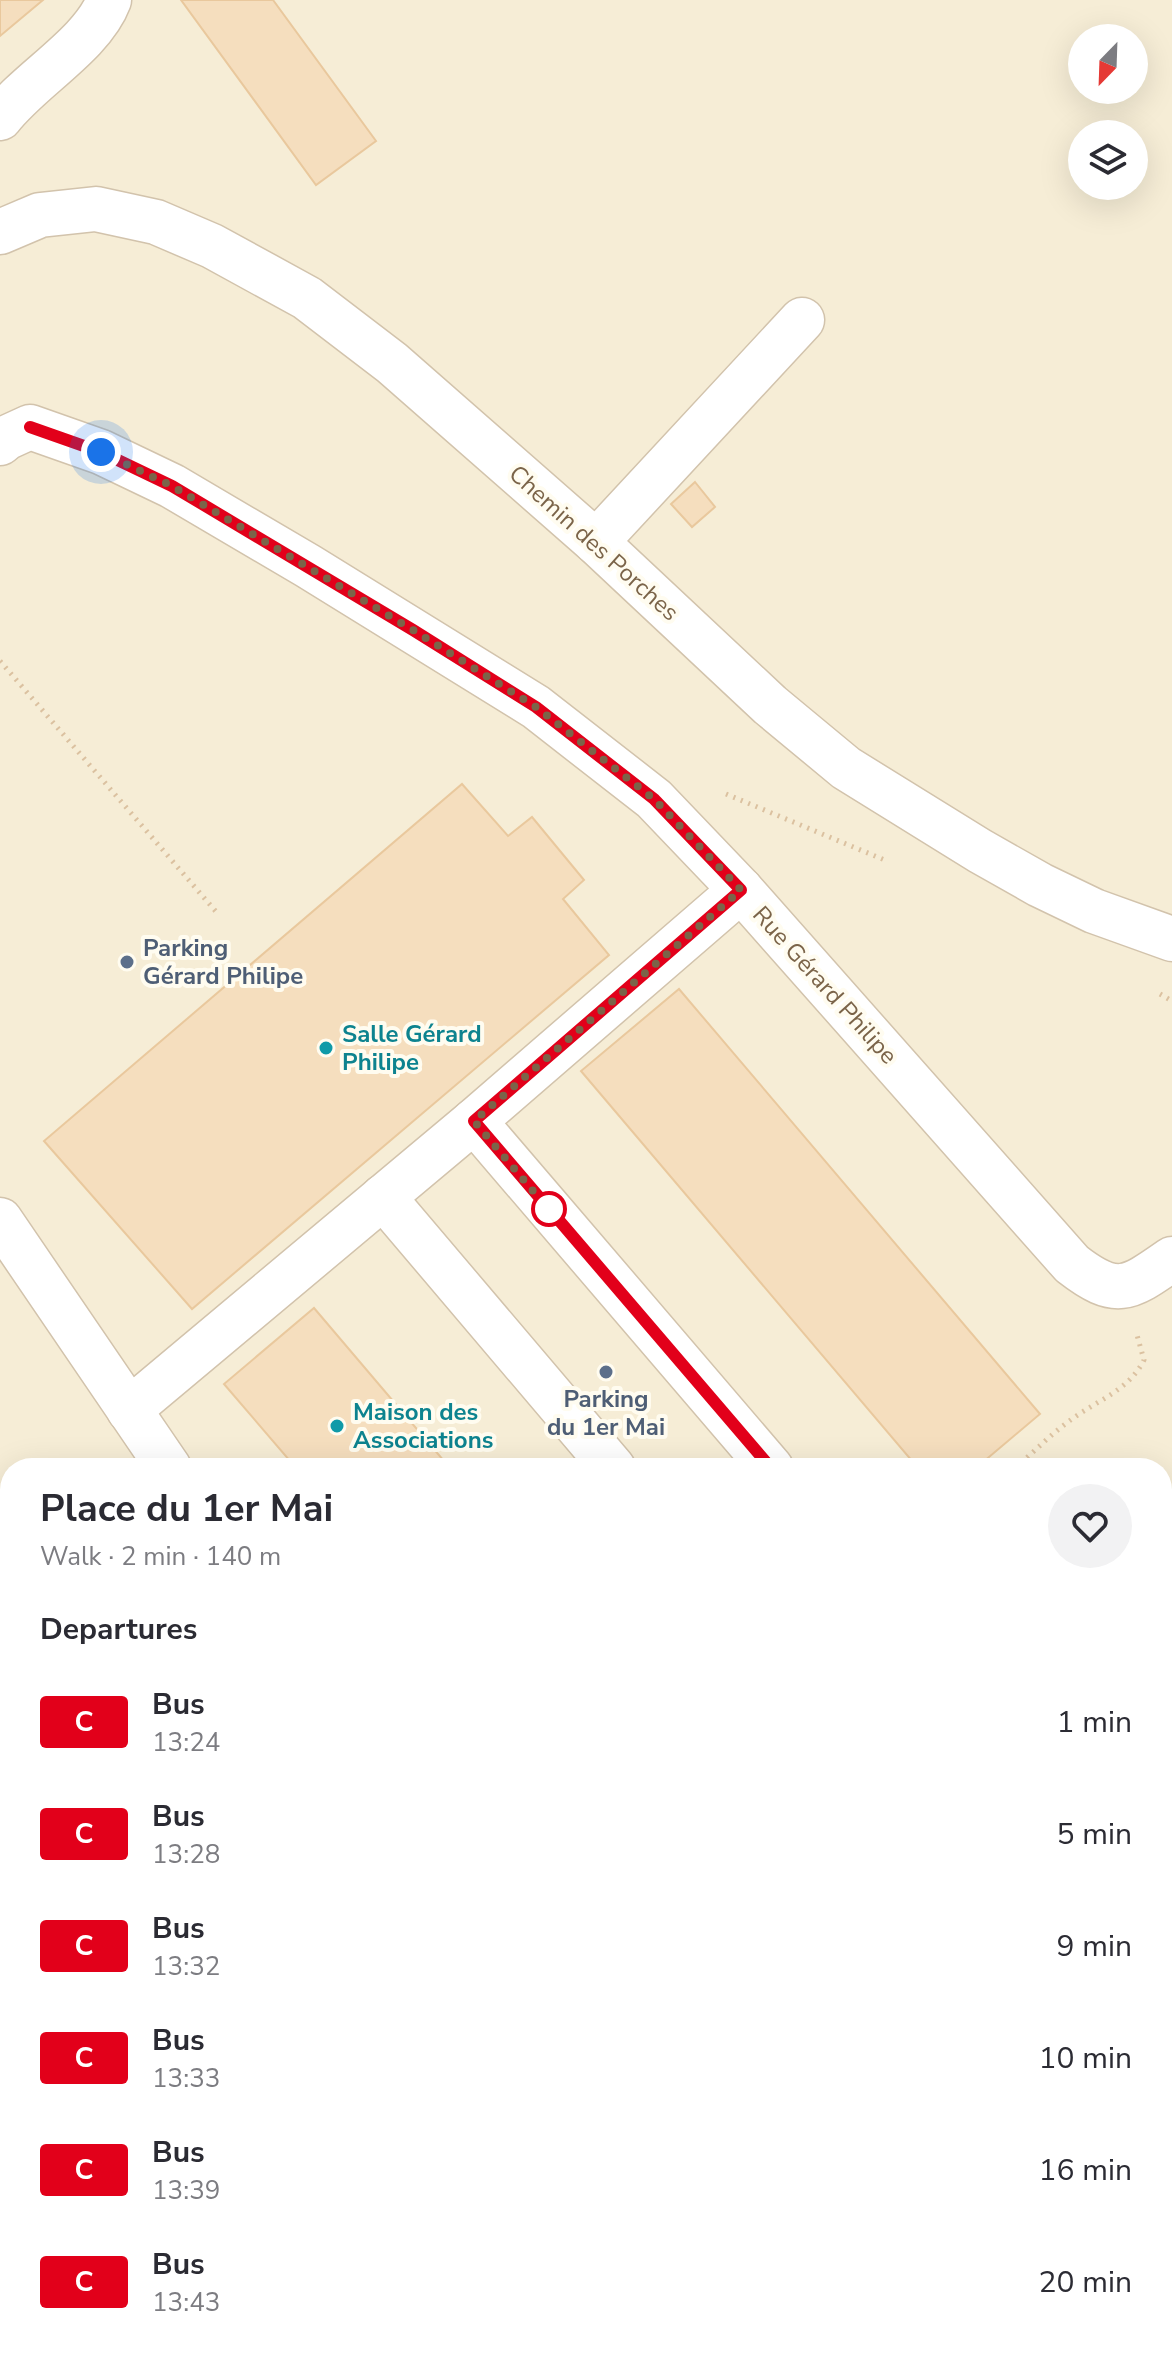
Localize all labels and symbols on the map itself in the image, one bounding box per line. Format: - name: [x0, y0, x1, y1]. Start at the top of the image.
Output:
- north arrow: [1068, 24, 1148, 104]
- your location: [81, 432, 121, 472]
- street label: Chemin des Porches: [502, 458, 686, 628]
- street label: Rue Gérard Philipe: [745, 899, 905, 1071]
- place label: Parking Gérard Philipe: [143, 932, 303, 992]
- marker: Parking Gérard Philipe: [118, 953, 136, 971]
- place label: Salle Gérard Philipe: [342, 1018, 482, 1078]
- marker: Salle Gérard Philipe: [317, 1039, 335, 1057]
- unlabelled marker: [532, 1192, 566, 1226]
- marker: Parking du 1er Mai: [597, 1363, 615, 1381]
- place label: Parking du 1er Mai: [547, 1383, 665, 1443]
- place label: Maison des Associations: [353, 1396, 493, 1456]
- marker: Maison des Associations: [328, 1417, 346, 1435]

